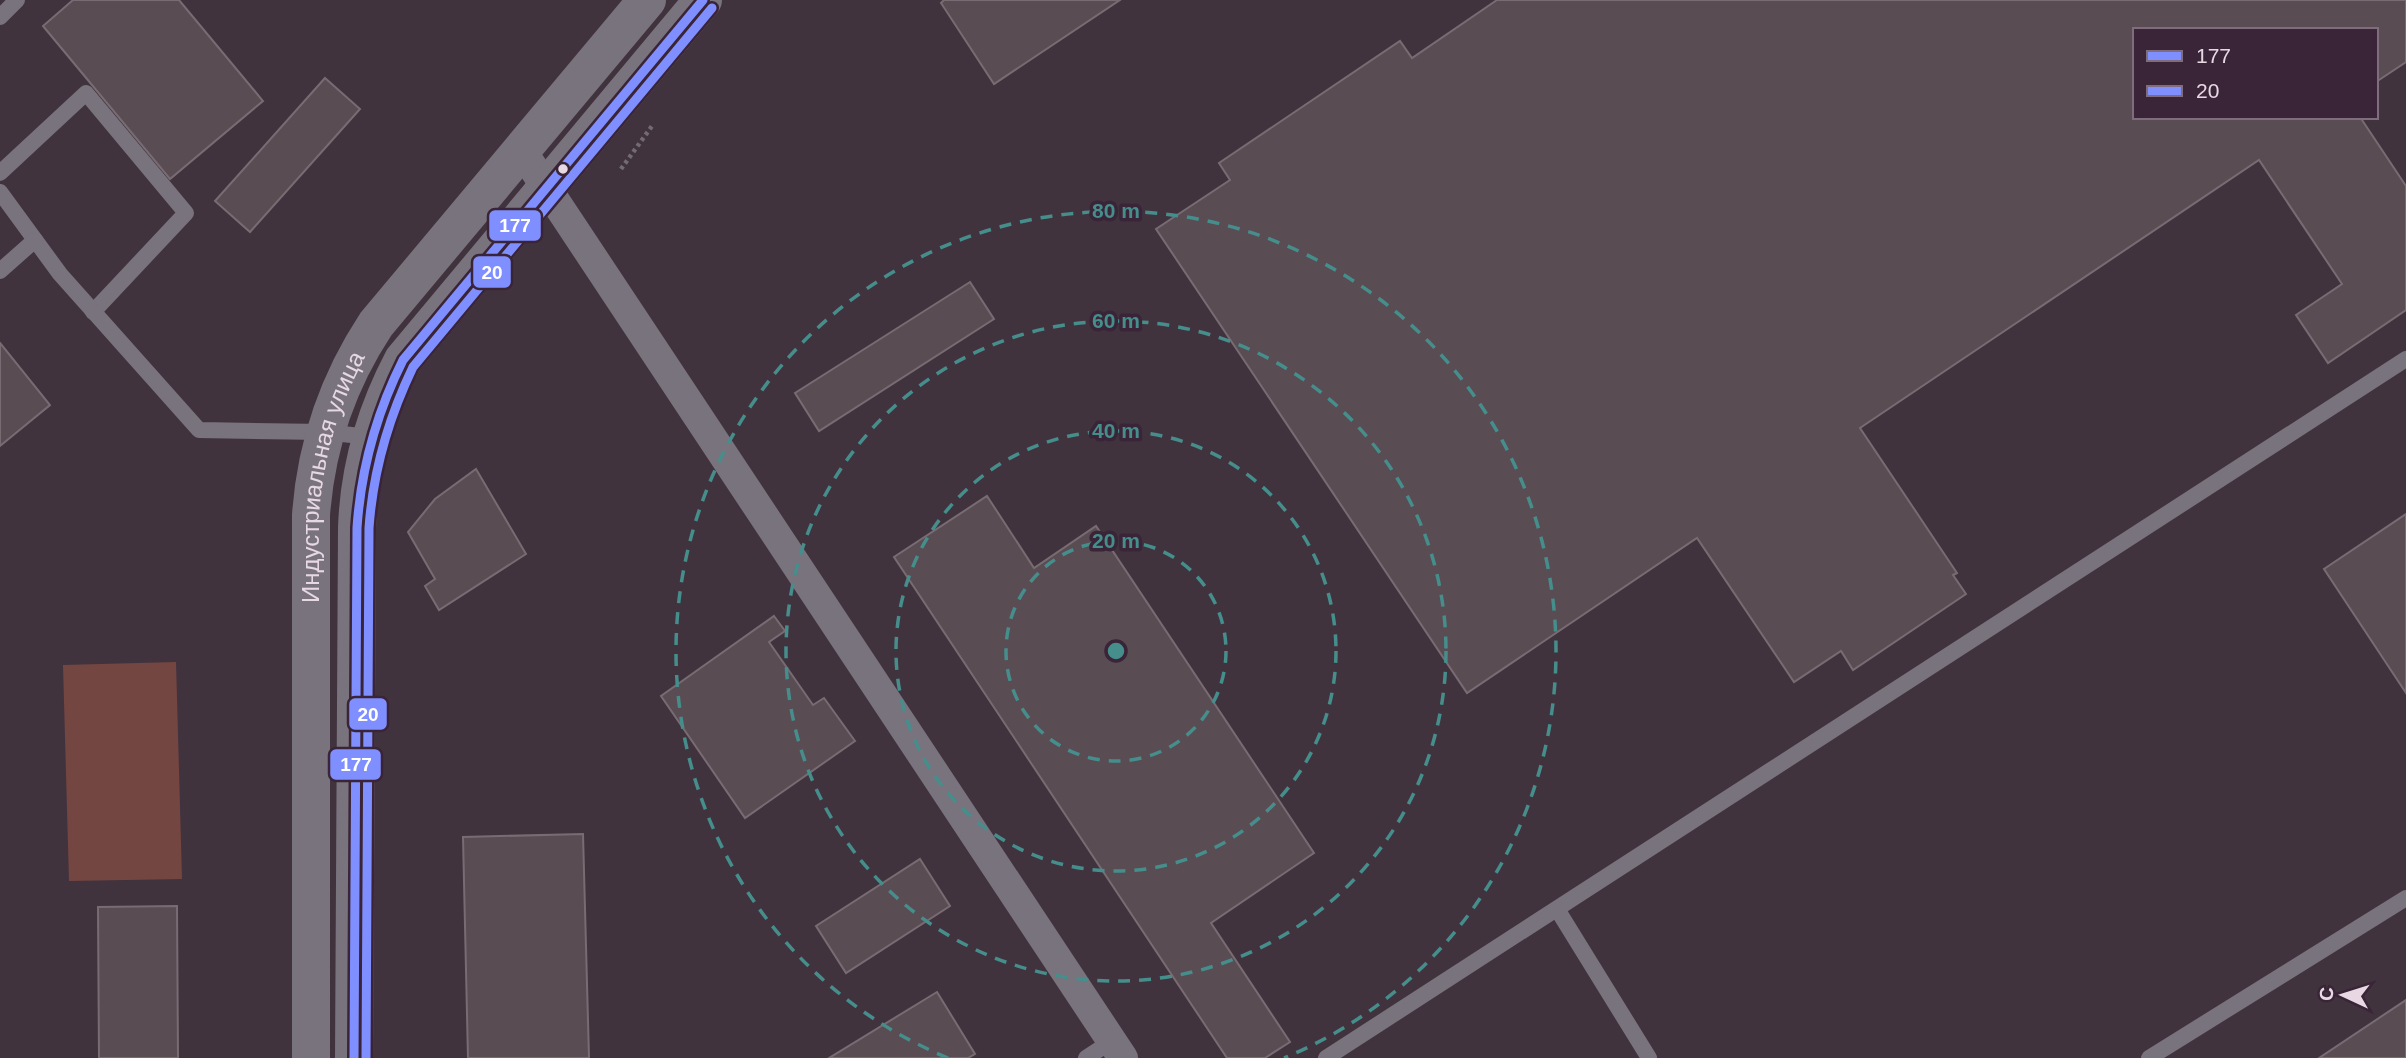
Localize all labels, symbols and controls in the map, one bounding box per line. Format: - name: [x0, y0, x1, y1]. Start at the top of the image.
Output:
- legend: [2133, 28, 2378, 119]
- text: 177: [2196, 44, 2231, 67]
- text: 20: [2196, 79, 2219, 102]
- unlabelled marker: [556, 162, 570, 176]
- text: 80 m: [1092, 199, 1140, 222]
- line badge: 177: [488, 209, 542, 242]
- text: 177: [499, 215, 531, 236]
- line badge: 20: [472, 255, 512, 289]
- text: 20: [481, 262, 503, 283]
- text: 60 m: [1092, 309, 1140, 332]
- street label: Индустриальная улица: [297, 346, 370, 603]
- text: 40 m: [1092, 419, 1140, 442]
- text: 20 m: [1092, 529, 1140, 552]
- centre of rings: [1104, 639, 1128, 663]
- line badge: 20: [348, 697, 388, 731]
- text: 20: [357, 704, 379, 725]
- line badge: 177: [329, 748, 382, 781]
- text: 177: [340, 754, 372, 775]
- north arrow: [2308, 960, 2378, 1030]
- text: С: [2316, 986, 2338, 1001]

